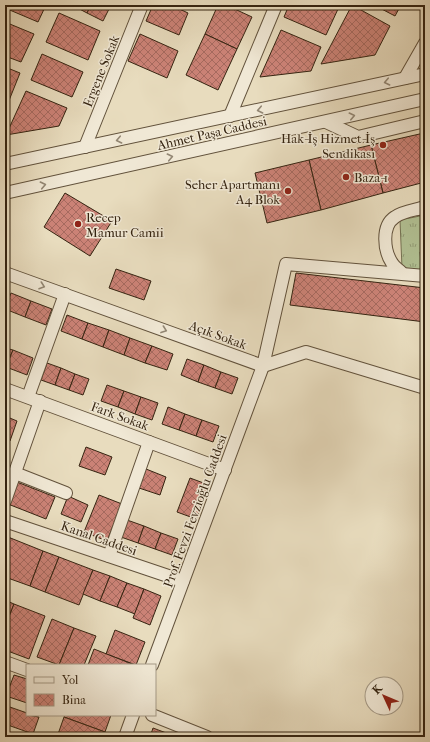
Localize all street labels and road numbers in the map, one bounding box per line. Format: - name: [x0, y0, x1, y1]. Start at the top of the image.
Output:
- street label: Ergene Sokak: [80, 33, 122, 109]
- street label: Ahmet Paşa Caddesi: [155, 113, 268, 154]
- street label: Açık Sokak: [186, 317, 249, 353]
- street label: Fark Sokak: [89, 399, 151, 433]
- street label: Prof. Fevzi Fevzioğlu Caddesi: [160, 432, 230, 590]
- street label: Kanal Caddesi: [59, 518, 139, 558]

